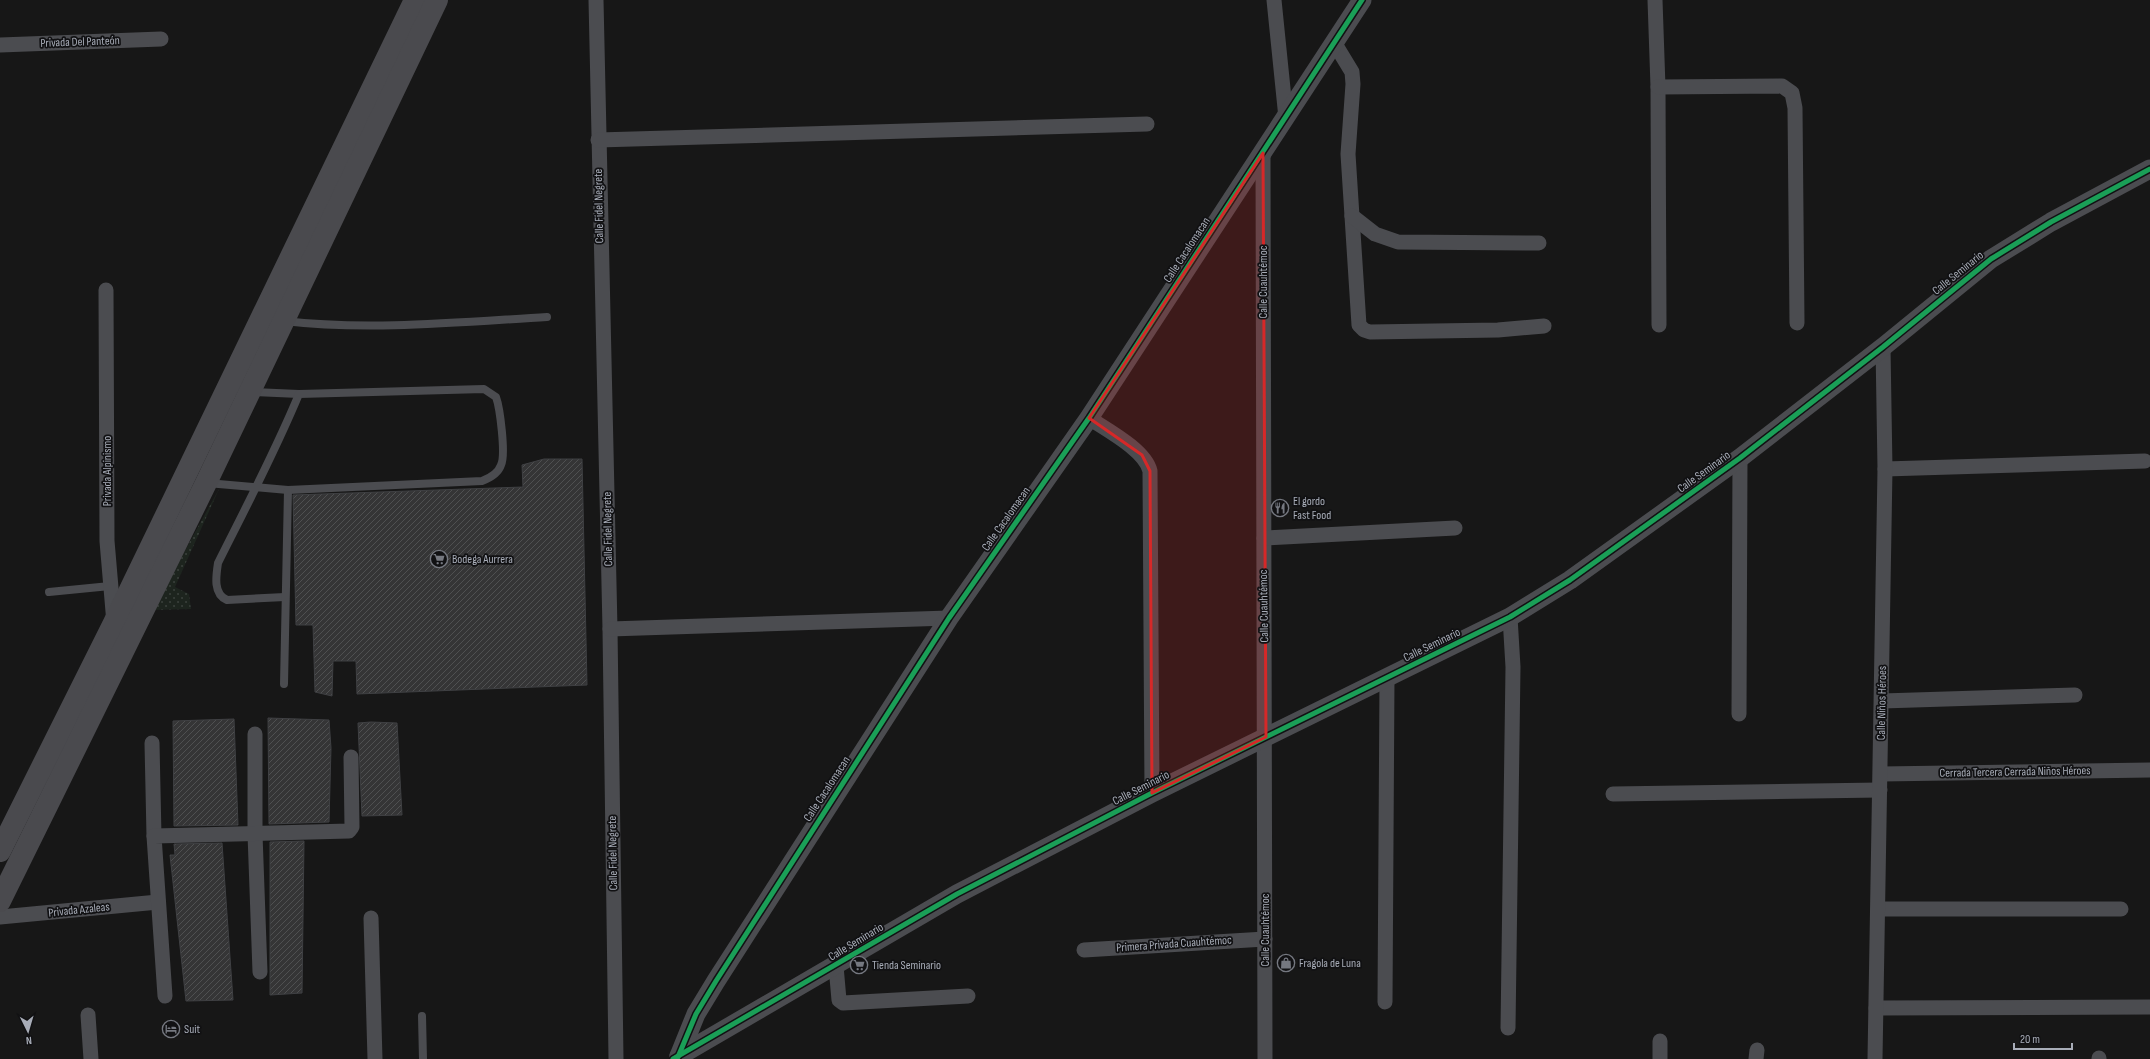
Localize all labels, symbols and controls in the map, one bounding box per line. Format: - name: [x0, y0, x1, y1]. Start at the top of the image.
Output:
- street label: Privada Del Panteón: [40, 33, 120, 51]
- street label: Calle Fidel Negrete: [591, 168, 607, 243]
- street label: Calle Cacalomacan: [1160, 215, 1214, 285]
- street label: Calle Cuauhtémoc: [1256, 245, 1271, 318]
- street label: Calle Seminario: [1929, 248, 1987, 298]
- street label: Privada Alpinismo: [100, 436, 115, 506]
- street label: Calle Seminario: [1675, 448, 1733, 496]
- street label: Calle Cacalomacan: [978, 484, 1034, 554]
- street label: Calle Fidel Negrete: [600, 491, 616, 566]
- place label: El gordo Fast Food: [1293, 494, 1331, 523]
- restaurant icon: El gordo Fast Food: [1270, 498, 1290, 518]
- supermarket icon: Bodega Aurrera: [429, 549, 449, 569]
- place label: Bodega Aurrera: [452, 552, 513, 567]
- street label: Calle Cuauhtémoc: [1256, 569, 1272, 643]
- street label: Calle Seminario: [1401, 625, 1463, 665]
- street label: Calle Niños Héroes: [1874, 666, 1890, 740]
- street label: Calle Cacalomacan: [800, 754, 854, 824]
- street label: Cerrada Tercera Cerrada Niños Héroes: [1939, 763, 2091, 781]
- street label: Calle Seminario: [1110, 767, 1172, 809]
- street label: Calle Fidel Negrete: [605, 815, 621, 890]
- street label: Calle Cuauhtémoc: [1258, 893, 1273, 966]
- street label: Privada Azaleas: [48, 899, 110, 921]
- street label: Calle Seminario: [826, 920, 886, 964]
- street label: Primera Privada Cuauhtémoc: [1116, 932, 1233, 956]
- shop icon: Fragola de Luna: [1276, 953, 1296, 973]
- supermarket icon: Tienda Seminario: [849, 955, 869, 975]
- place label: Fragola de Luna: [1299, 956, 1361, 971]
- place label: Tienda Seminario: [872, 958, 941, 973]
- north arrow: [8, 1011, 48, 1051]
- hotel icon: Suit: [161, 1019, 181, 1039]
- place label: Suit: [184, 1022, 200, 1037]
- scale bar: [2014, 1025, 2072, 1051]
- text: 20 m: [2020, 1032, 2040, 1047]
- text: N: [25, 1034, 32, 1047]

